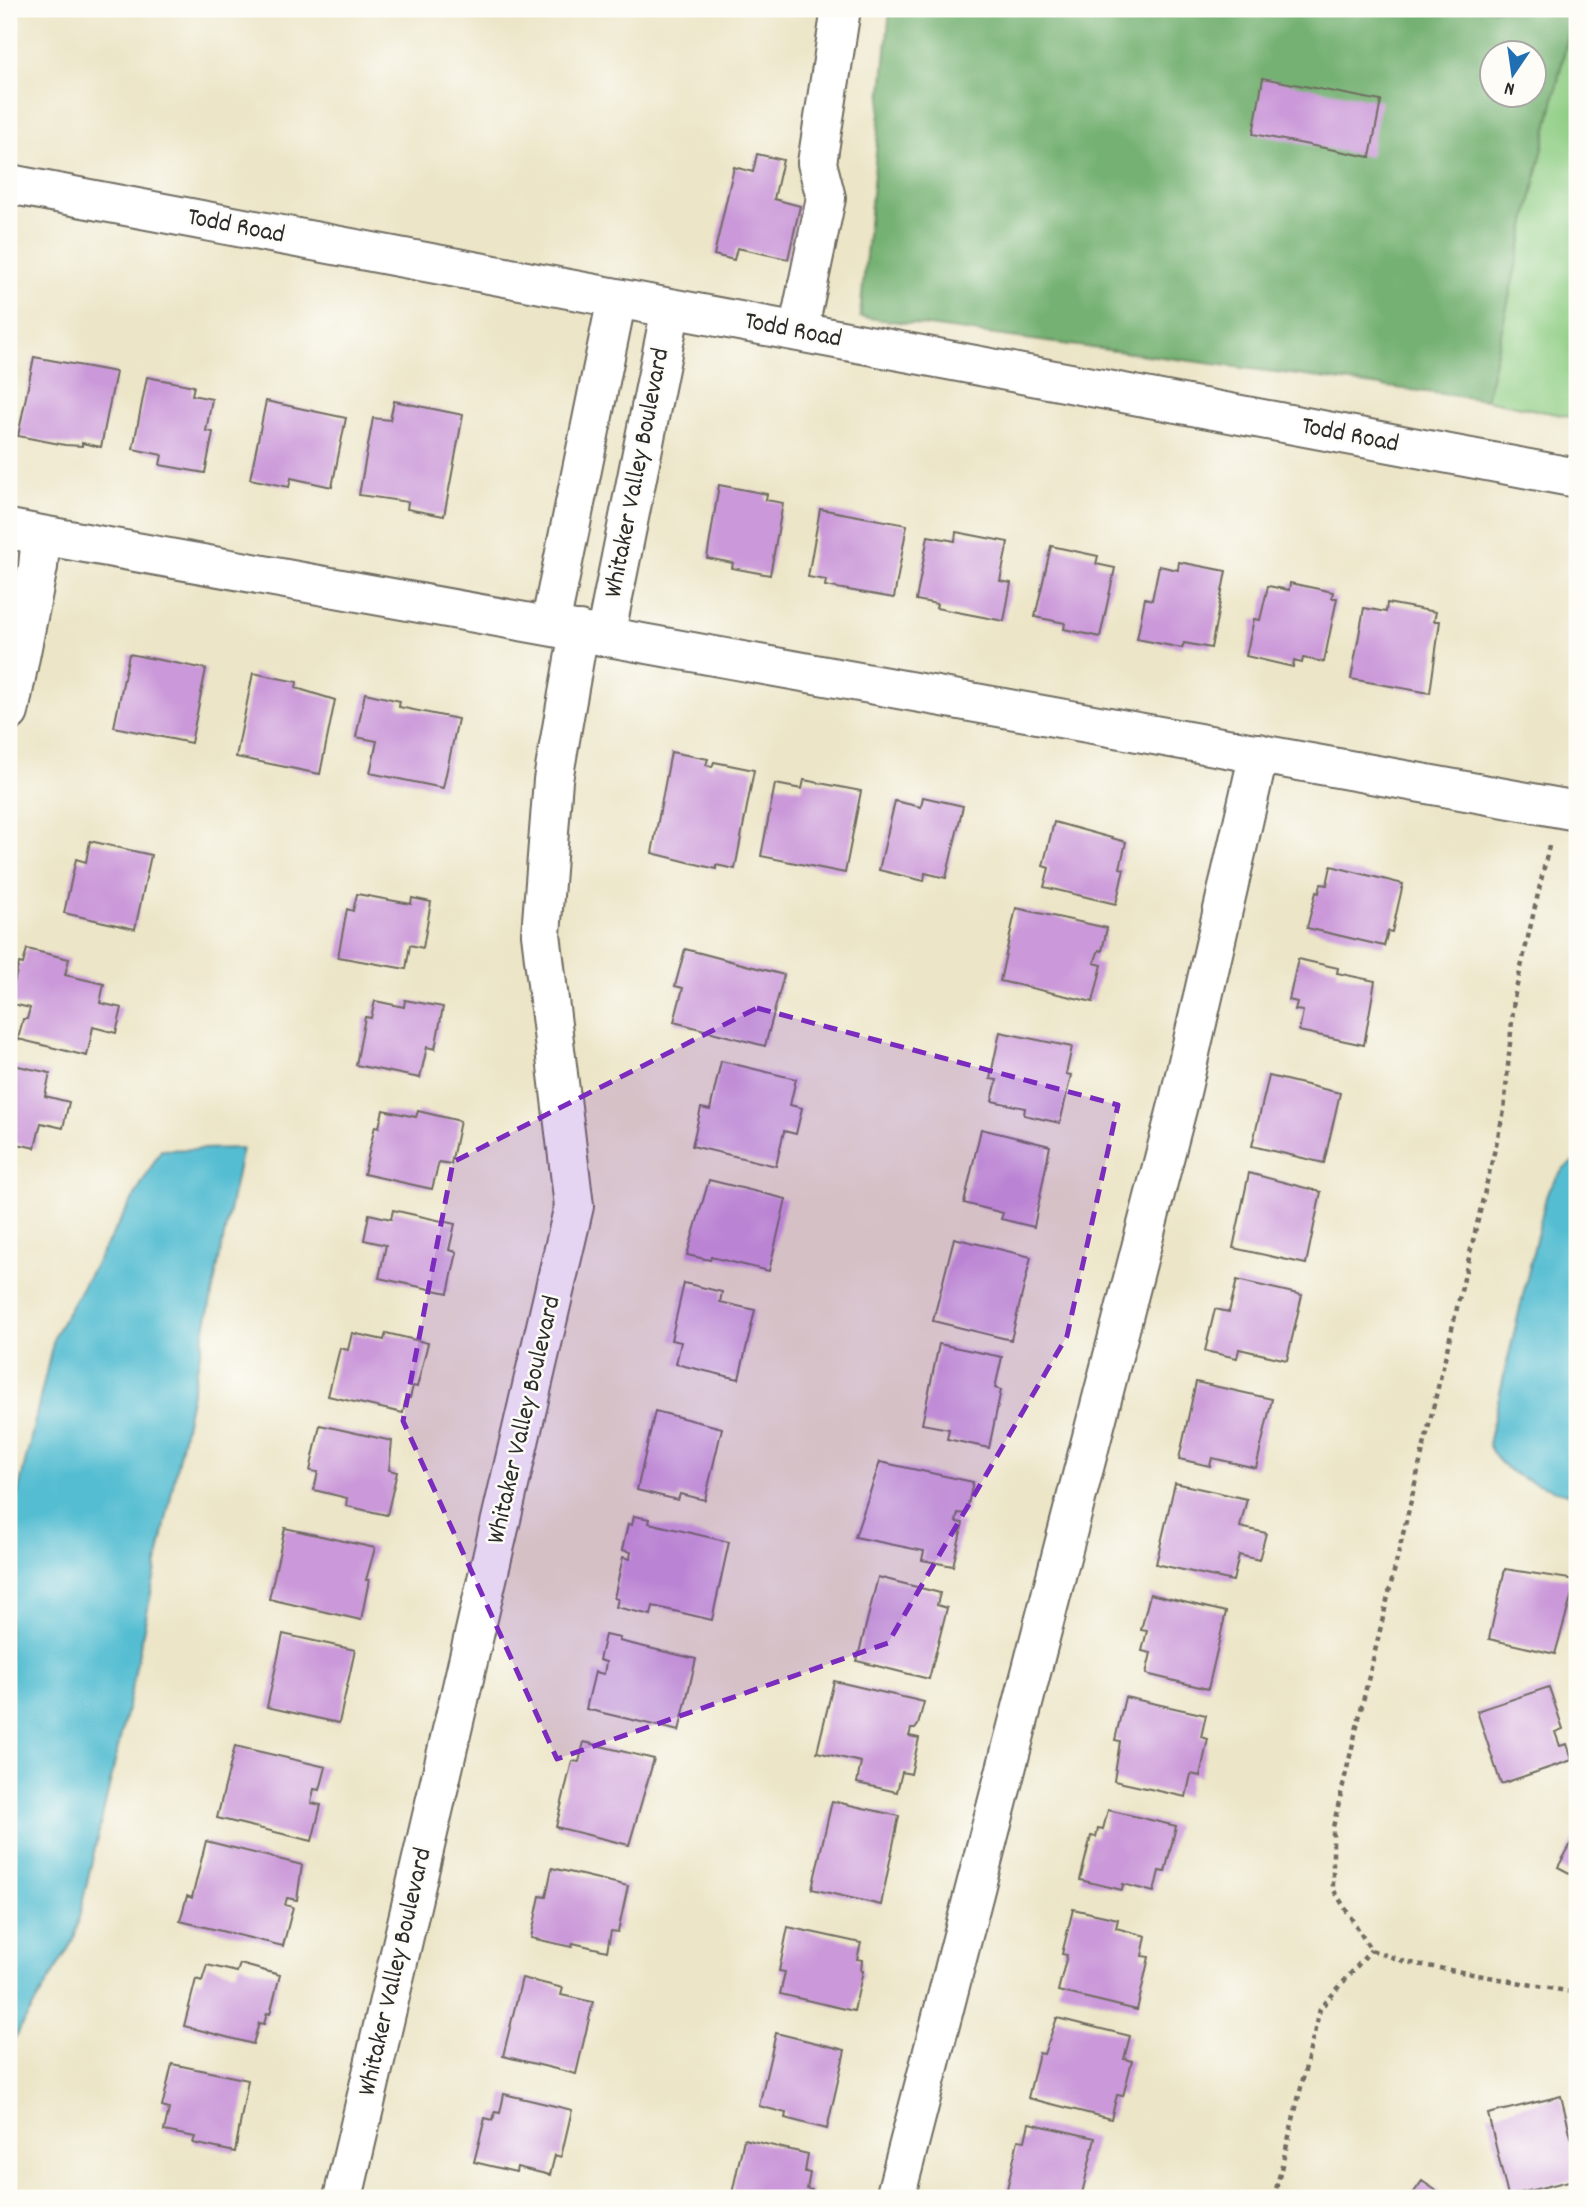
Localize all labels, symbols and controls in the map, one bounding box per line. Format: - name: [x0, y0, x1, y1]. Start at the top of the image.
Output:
- north arrow: [1478, 38, 1548, 108]
- text: N: [1502, 73, 1518, 101]
- street label: Todd Road: [184, 199, 288, 255]
- street label: Todd Road: [741, 303, 845, 359]
- street label: Whitaker Valley Boulevard: [596, 345, 680, 601]
- street label: Todd Road: [1298, 408, 1402, 464]
- street label: Whitaker Valley Boulevard: [478, 1292, 572, 1548]
- street label: Whitaker Valley Boulevard: [349, 1844, 443, 2100]

